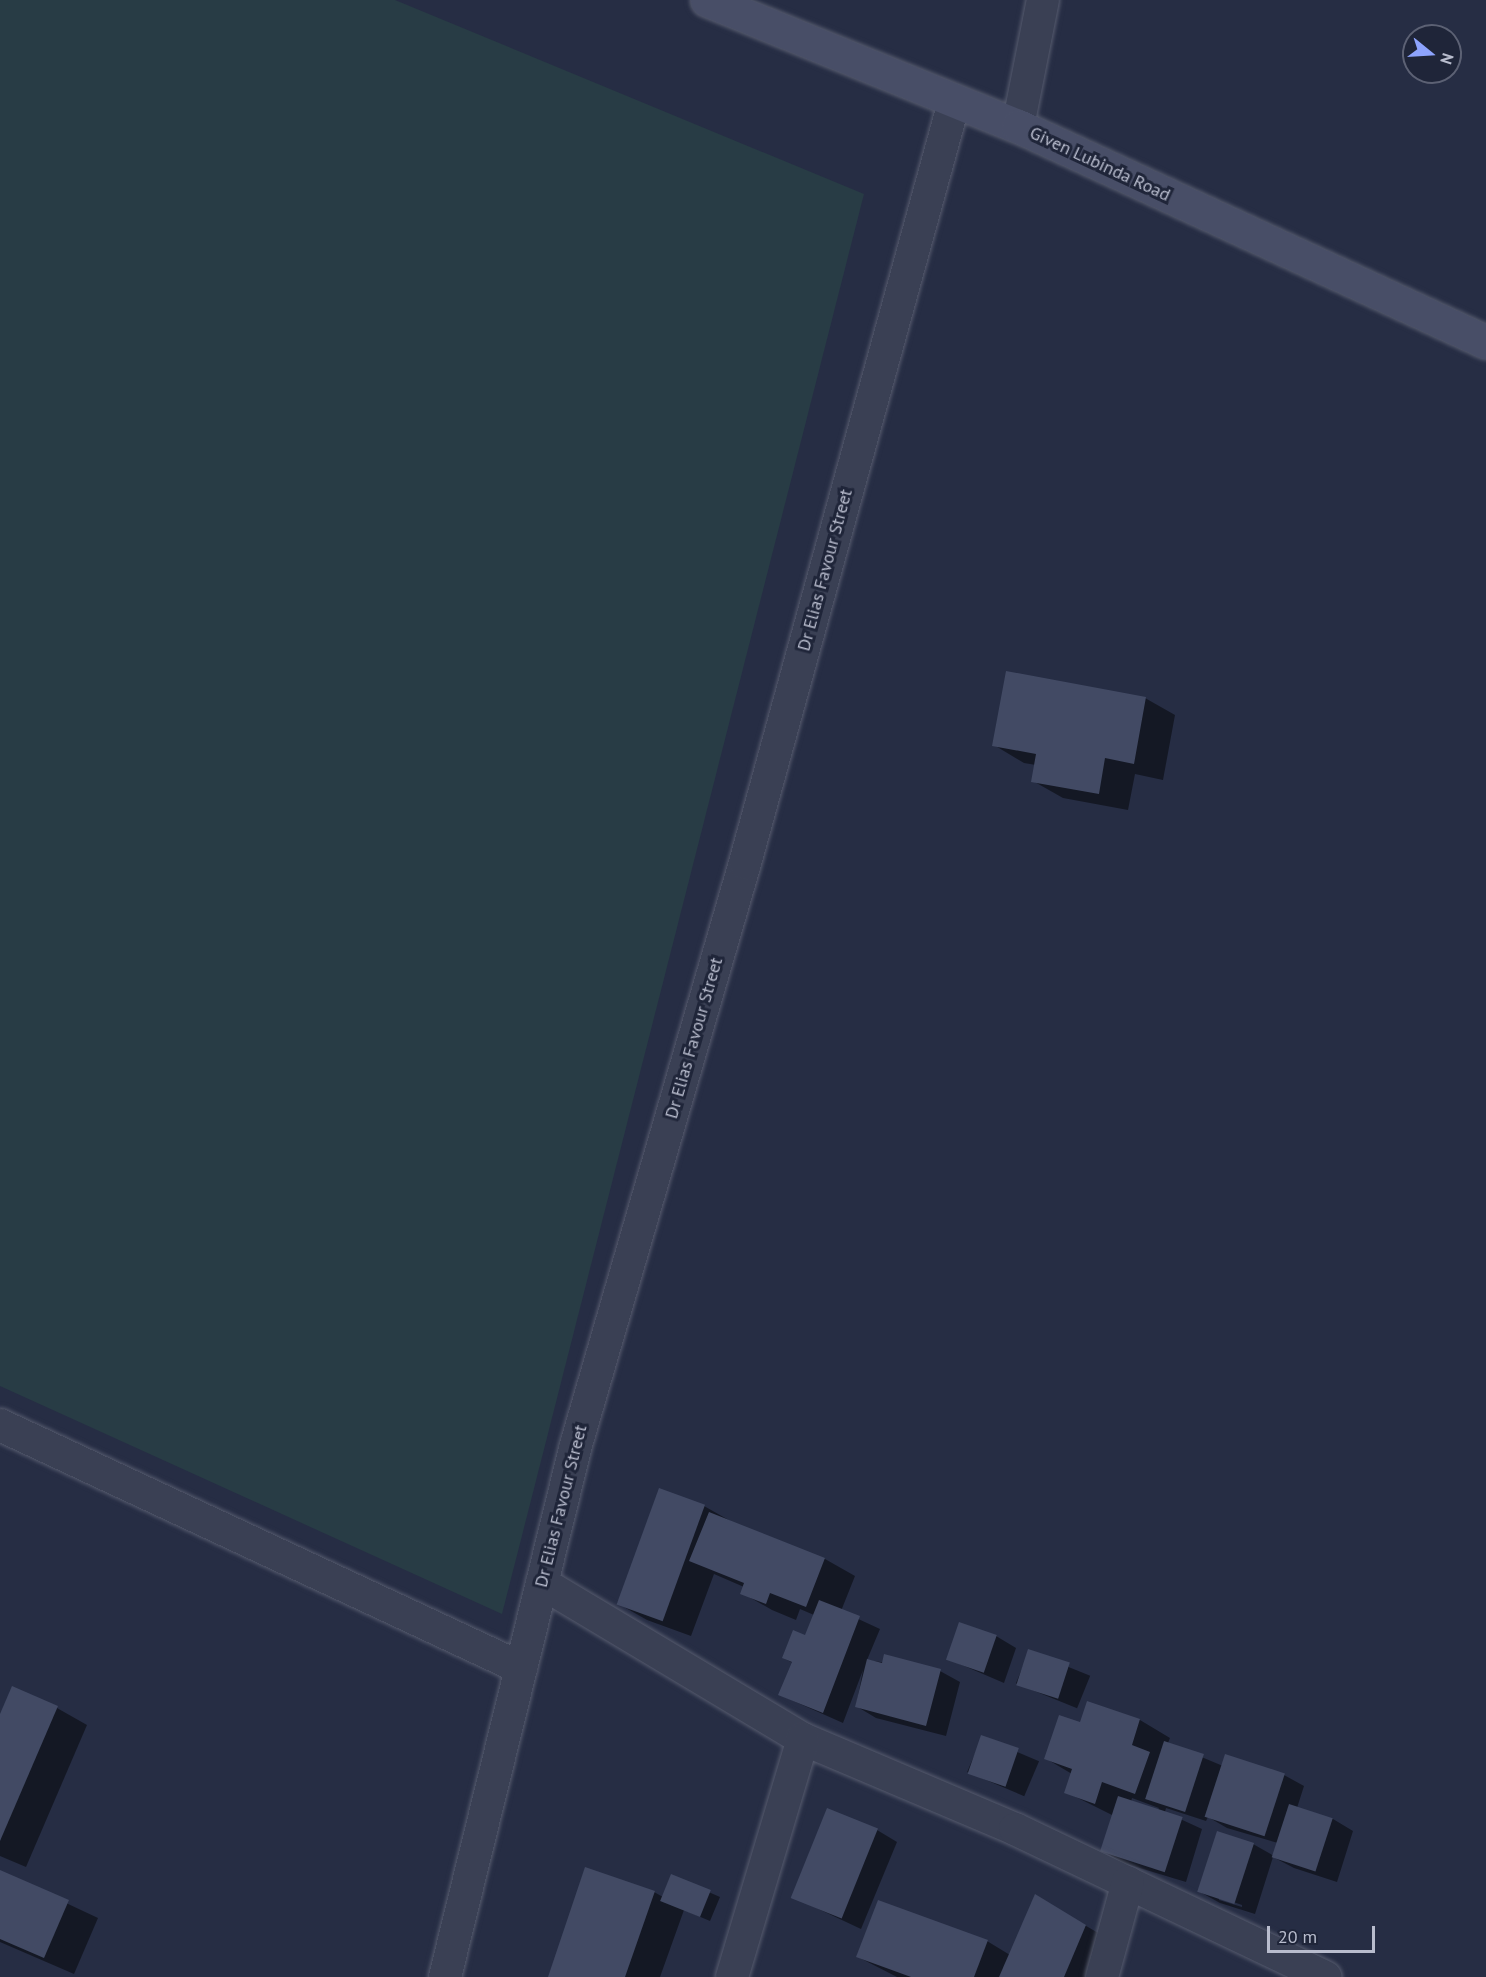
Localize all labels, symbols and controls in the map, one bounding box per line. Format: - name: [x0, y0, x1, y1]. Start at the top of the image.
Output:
- north arrow: [1402, 24, 1462, 84]
- text: N: [1436, 51, 1458, 67]
- street label: Given Lubinda Road: [1026, 122, 1174, 206]
- street label: Dr Elias Favour Street: [793, 487, 857, 653]
- street label: Dr Elias Favour Street: [661, 955, 727, 1121]
- street label: Dr Elias Favour Street: [530, 1423, 592, 1589]
- scale bar: [1270, 1914, 1378, 1952]
- text: 20 m: [1278, 1925, 1317, 1948]

